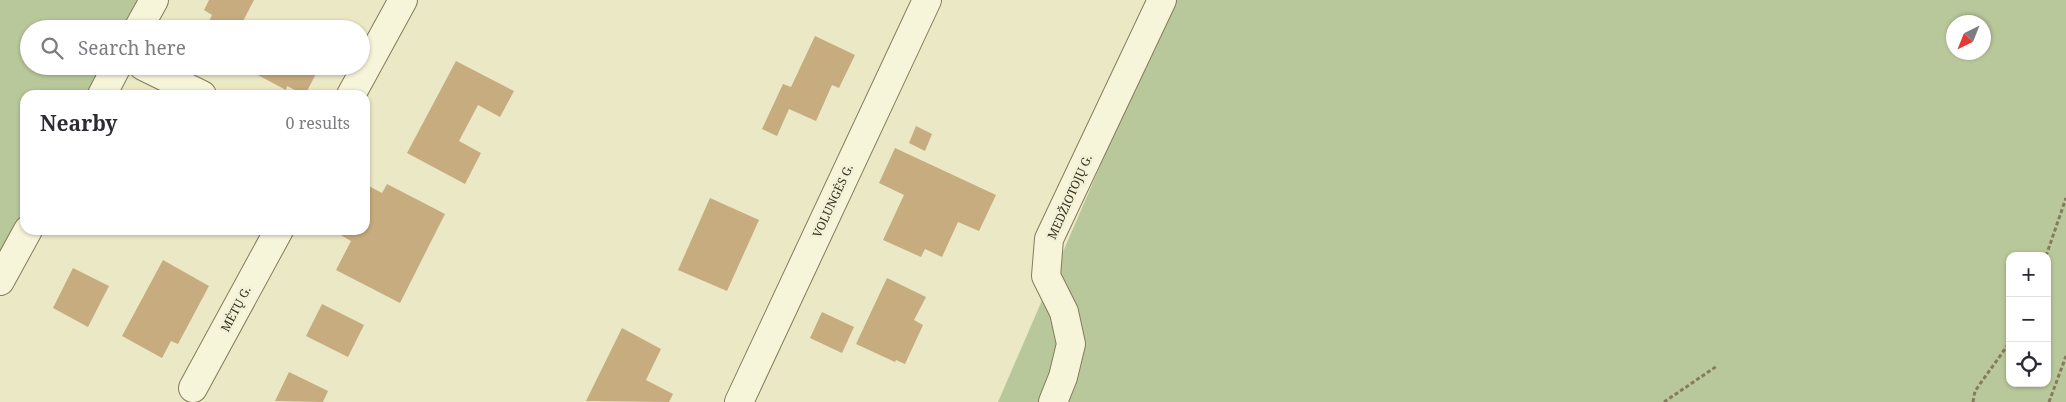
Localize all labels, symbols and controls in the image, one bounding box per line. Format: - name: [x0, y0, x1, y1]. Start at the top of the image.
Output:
- north arrow: [1946, 15, 1991, 60]
- search box: [20, 20, 370, 75]
- icon: search: [38, 34, 66, 62]
- text: Search here: [78, 35, 186, 61]
- text: Nearby: [40, 109, 118, 137]
- text: 0 results: [286, 112, 350, 134]
- street label: MEDŽIOTOJŲ G.: [1043, 152, 1096, 242]
- street label: VOLUNGĖS G.: [808, 161, 857, 240]
- map controls: [2006, 252, 2051, 387]
- button: +: [2006, 252, 2051, 297]
- street label: MĖTŲ G.: [216, 283, 255, 335]
- button: −: [2006, 297, 2051, 342]
- button: locate: [2006, 342, 2051, 387]

